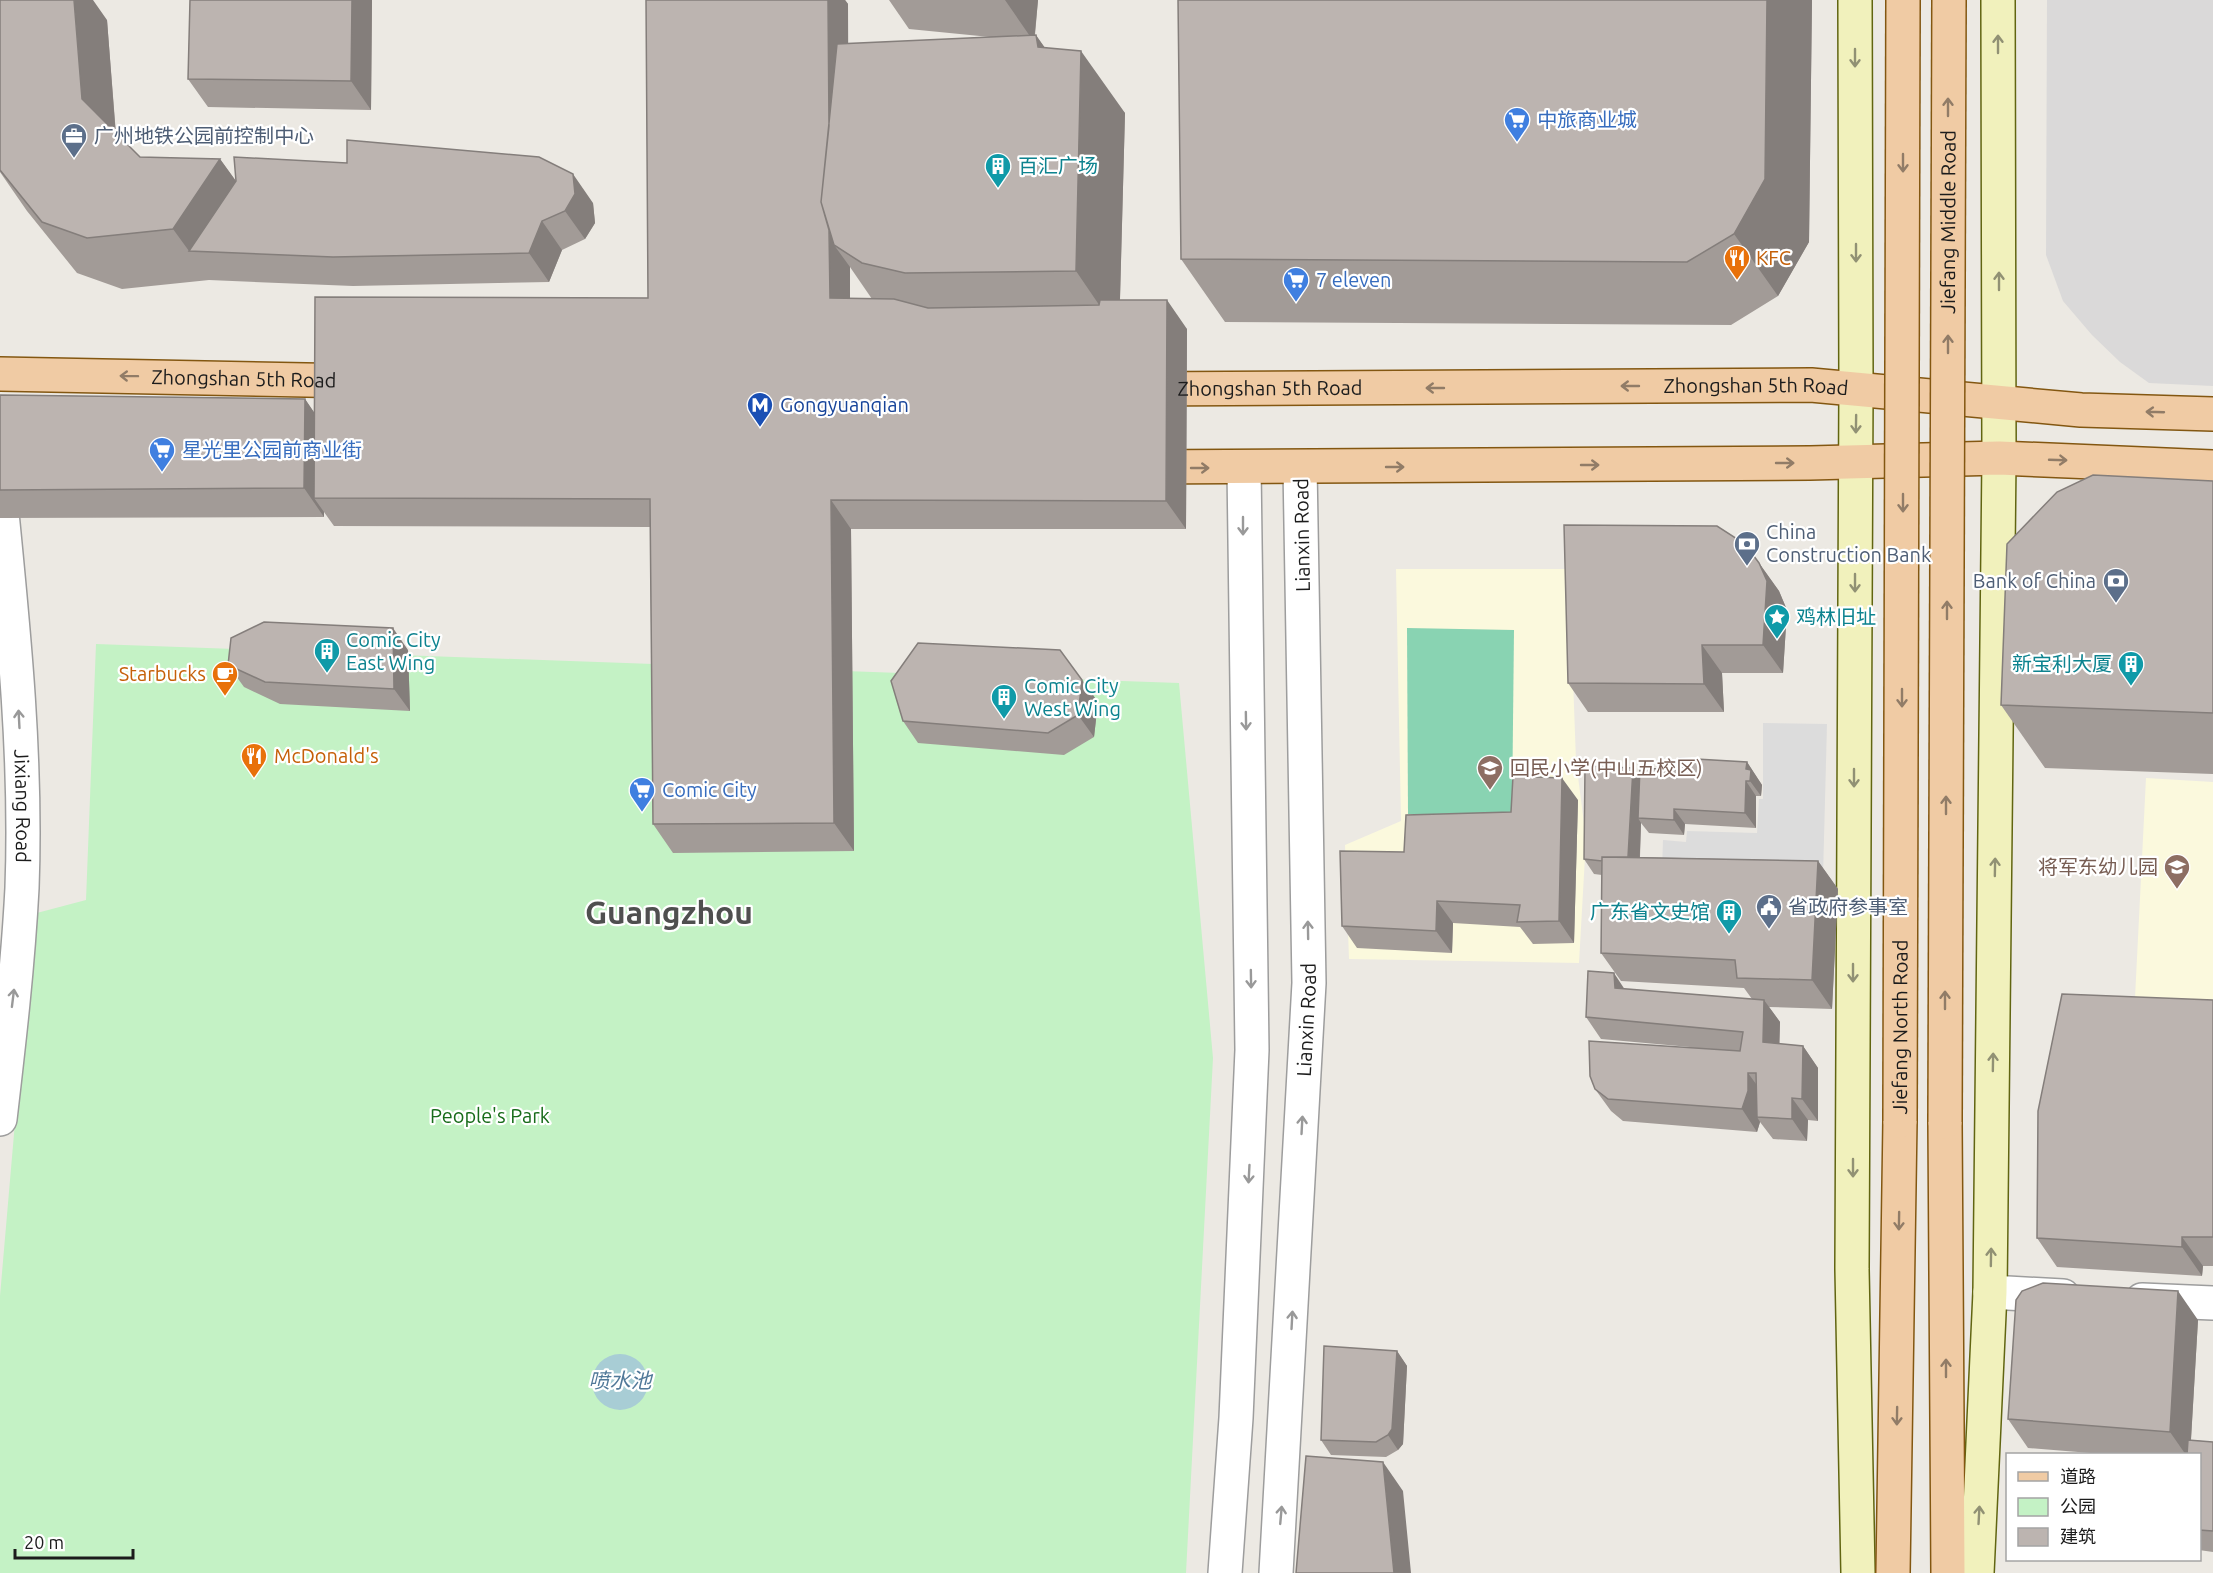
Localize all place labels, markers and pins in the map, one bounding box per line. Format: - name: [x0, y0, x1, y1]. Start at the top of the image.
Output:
- supermarket icon: 中旅商业城: [1502, 105, 1532, 143]
- place label: 中旅商业城: [1537, 108, 1637, 131]
- office icon: 广州地铁公园前控制中心: [59, 121, 89, 159]
- place label: 广州地铁公园前控制中心: [94, 124, 314, 147]
- building icon: 百汇广场: [983, 151, 1013, 189]
- place label: 百汇广场: [1018, 154, 1098, 177]
- restaurant icon: KFC: [1722, 243, 1752, 281]
- place label: KFC: [1756, 246, 1791, 269]
- supermarket icon: 7 eleven: [1281, 265, 1311, 303]
- place label: 7 eleven: [1316, 268, 1391, 291]
- metro station icon: Gongyuanqian: [745, 390, 775, 428]
- place label: Gongyuanqian: [780, 393, 909, 416]
- supermarket icon: 星光里公园前商业街: [147, 435, 177, 473]
- place label: 星光里公园前商业街: [182, 438, 362, 461]
- place label: China Construction Bank: [1766, 520, 1931, 566]
- bank icon: China Construction Bank: [1732, 529, 1762, 567]
- bank icon: Bank of China: [2101, 566, 2131, 604]
- place label: Bank of China: [1973, 569, 2096, 592]
- place icon: 鸡林旧址: [1762, 602, 1792, 640]
- place label: 鸡林旧址: [1796, 605, 1876, 628]
- place label: Comic City East Wing: [346, 628, 441, 674]
- building icon: Comic City East Wing: [312, 636, 342, 674]
- building icon: 新宝利大厦: [2116, 649, 2146, 687]
- place label: 新宝利大厦: [2012, 652, 2112, 675]
- cafe icon: Starbucks: [210, 659, 240, 697]
- place label: Starbucks: [119, 662, 206, 685]
- place label: Comic City West Wing: [1024, 674, 1121, 720]
- building icon: Comic City West Wing: [989, 682, 1019, 720]
- restaurant icon: McDonald's: [239, 741, 269, 779]
- place label: McDonald's: [274, 744, 379, 767]
- school or university icon: 回民小学(中山五校区): [1475, 753, 1505, 791]
- place label: 回民小学(中山五校区): [1510, 756, 1703, 779]
- supermarket icon: Comic City: [627, 775, 657, 813]
- place label: Comic City: [662, 778, 757, 801]
- school or university icon: 将军东幼儿园: [2162, 852, 2192, 890]
- place label: 将军东幼儿园: [2038, 855, 2158, 878]
- public building icon: 省政府参事室: [1754, 892, 1784, 930]
- place label: 省政府参事室: [1788, 895, 1908, 918]
- building icon: 广东省文史馆: [1714, 897, 1744, 935]
- place label: 广东省文史馆: [1590, 900, 1710, 923]

